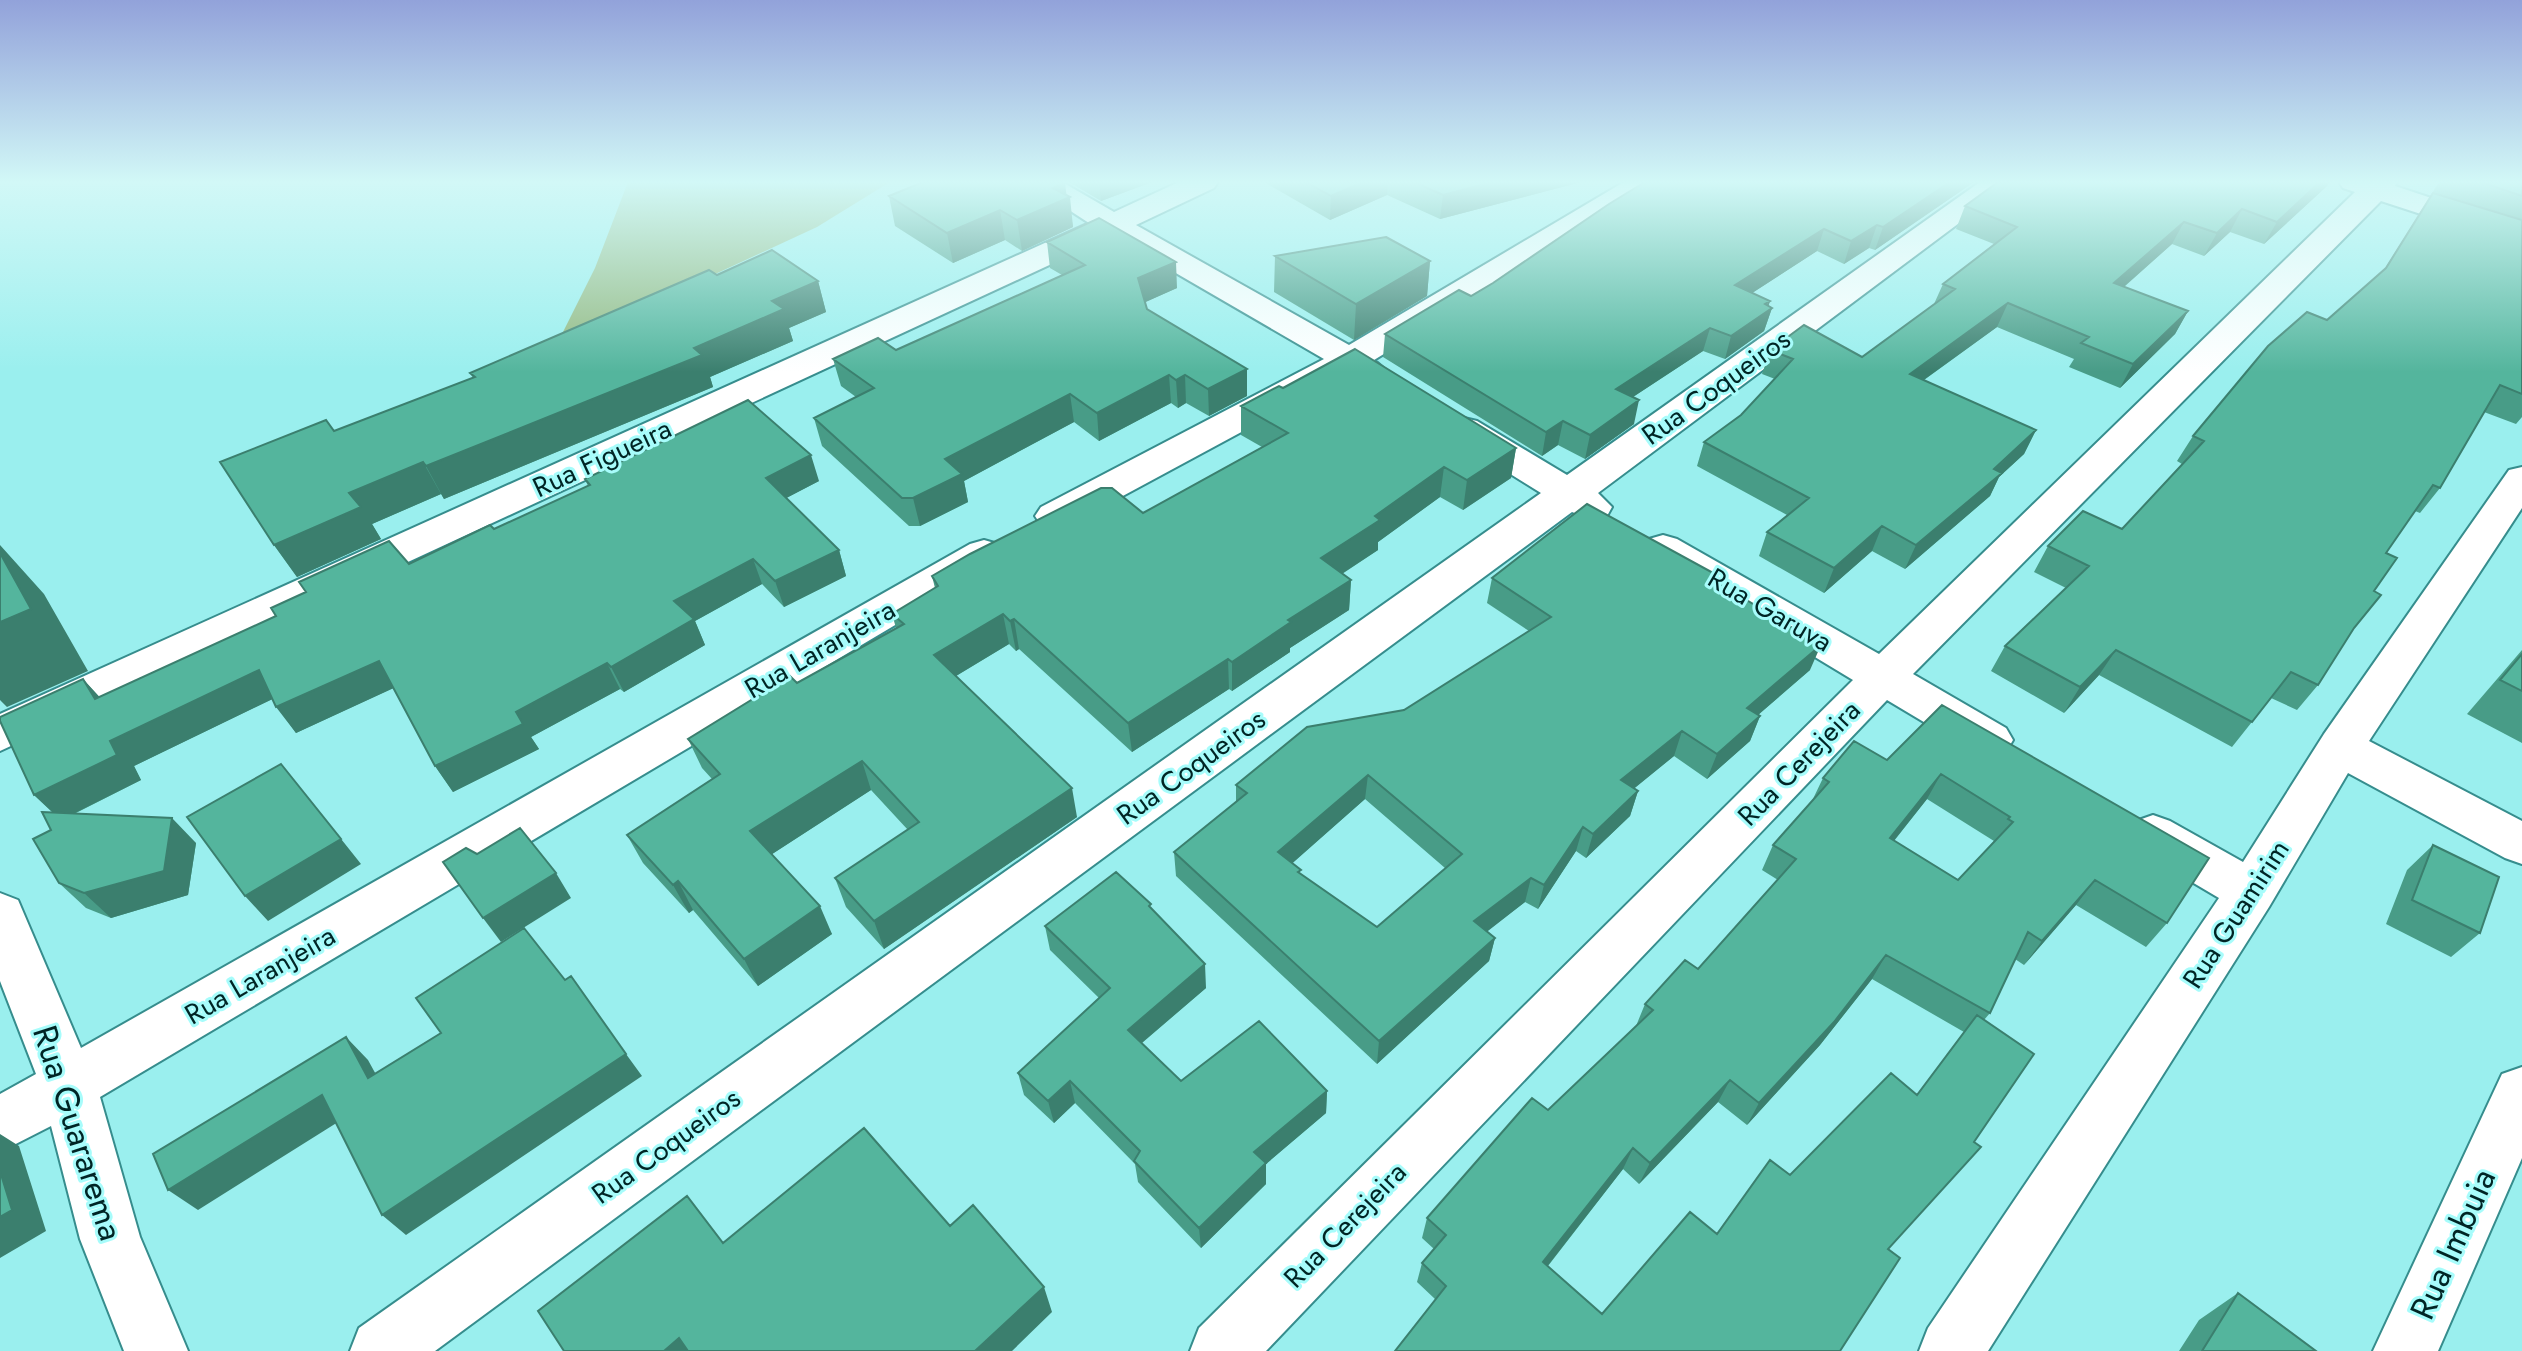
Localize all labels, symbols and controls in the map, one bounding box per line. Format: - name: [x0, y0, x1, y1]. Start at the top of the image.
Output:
- street label: Rua Coqueiros: [1633, 319, 1799, 455]
- street label: Rua Figueira: [526, 408, 678, 508]
- street label: Rua Garuva: [1700, 558, 1840, 662]
- street label: Rua Laranjeira: [737, 589, 903, 709]
- street label: Rua Cerejeira: [1728, 691, 1870, 835]
- street label: Rua Coqueiros: [1108, 699, 1274, 835]
- street label: Rua Guamirim: [2173, 832, 2299, 996]
- street label: Rua Laranjeira: [177, 915, 343, 1035]
- street label: Rua Guararema: [20, 1019, 136, 1247]
- street label: Rua Coqueiros: [583, 1078, 749, 1214]
- street label: Rua Cerejeira: [1274, 1153, 1416, 1297]
- street label: Rua Imbuia: [2398, 1161, 2508, 1327]

